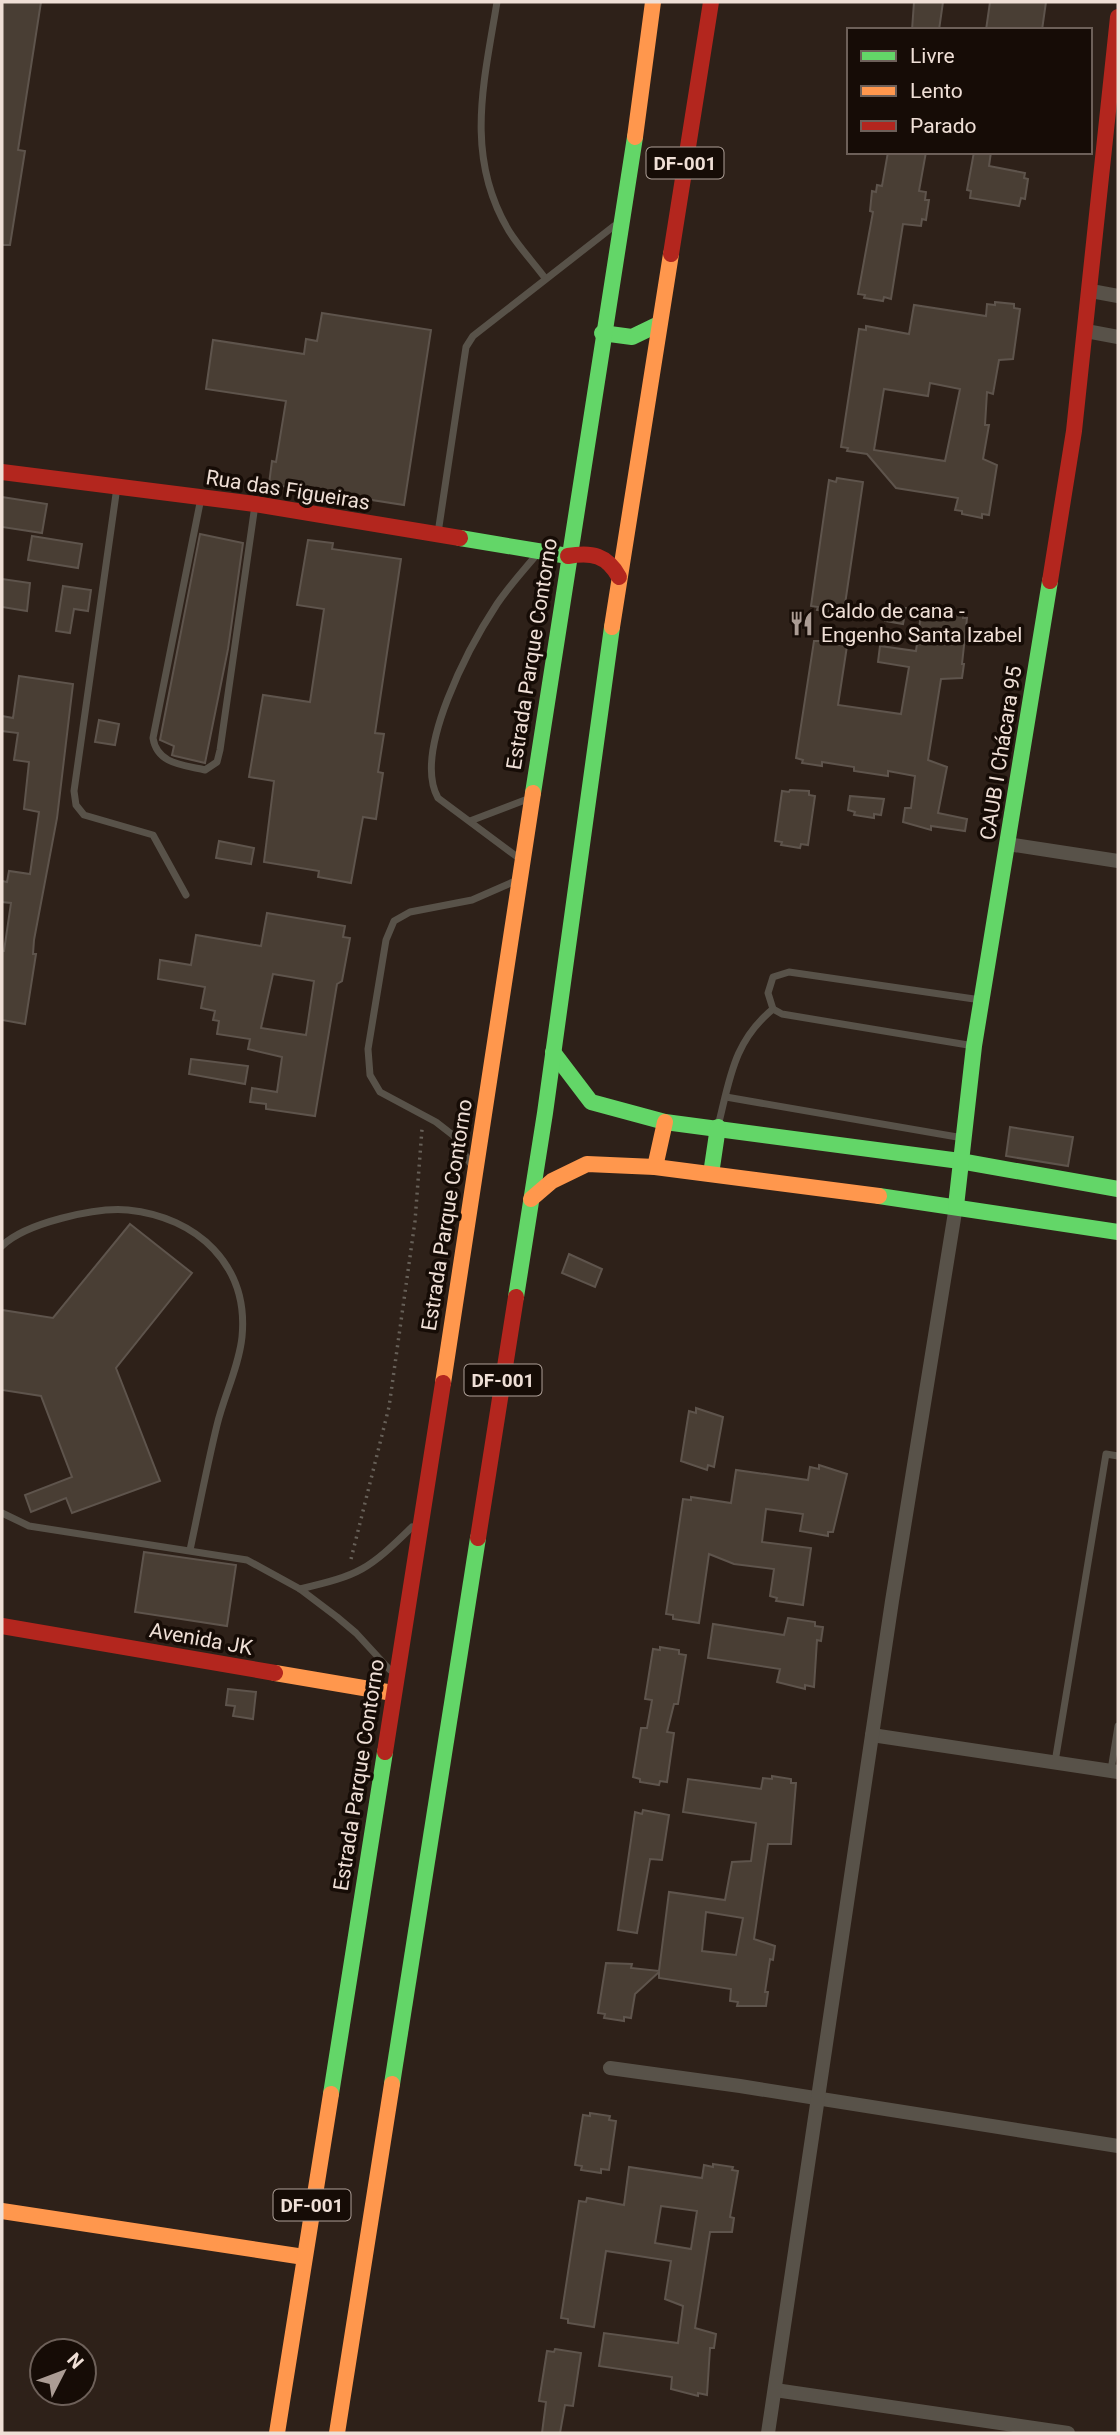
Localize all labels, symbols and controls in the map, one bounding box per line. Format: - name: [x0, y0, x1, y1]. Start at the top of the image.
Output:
- legend: [847, 28, 1092, 154]
- text: Livre: [910, 44, 955, 68]
- text: Lento: [910, 79, 963, 103]
- text: Parado: [910, 114, 977, 138]
- road number: DF-001: [646, 148, 724, 178]
- street label: Rua das Figueiras: [204, 465, 372, 515]
- street label: Estrada Parque Contorno: [502, 536, 562, 772]
- place label: Caldo de cana - Engenho Santa Izabel: [821, 599, 1022, 647]
- restaurant icon: Caldo de cana - Engenho Santa Izabel: [787, 609, 815, 637]
- street label: CAUB I Chácara 95: [975, 664, 1027, 842]
- street label: Estrada Parque Contorno: [417, 1097, 477, 1333]
- road number: DF-001: [464, 1364, 542, 1396]
- street label: Avenida JK: [148, 1618, 255, 1660]
- street label: Estrada Parque Contorno: [329, 1657, 389, 1893]
- road number: DF-001: [274, 2190, 350, 2220]
- north arrow: [28, 2337, 98, 2407]
- text: N: [62, 2348, 88, 2374]

